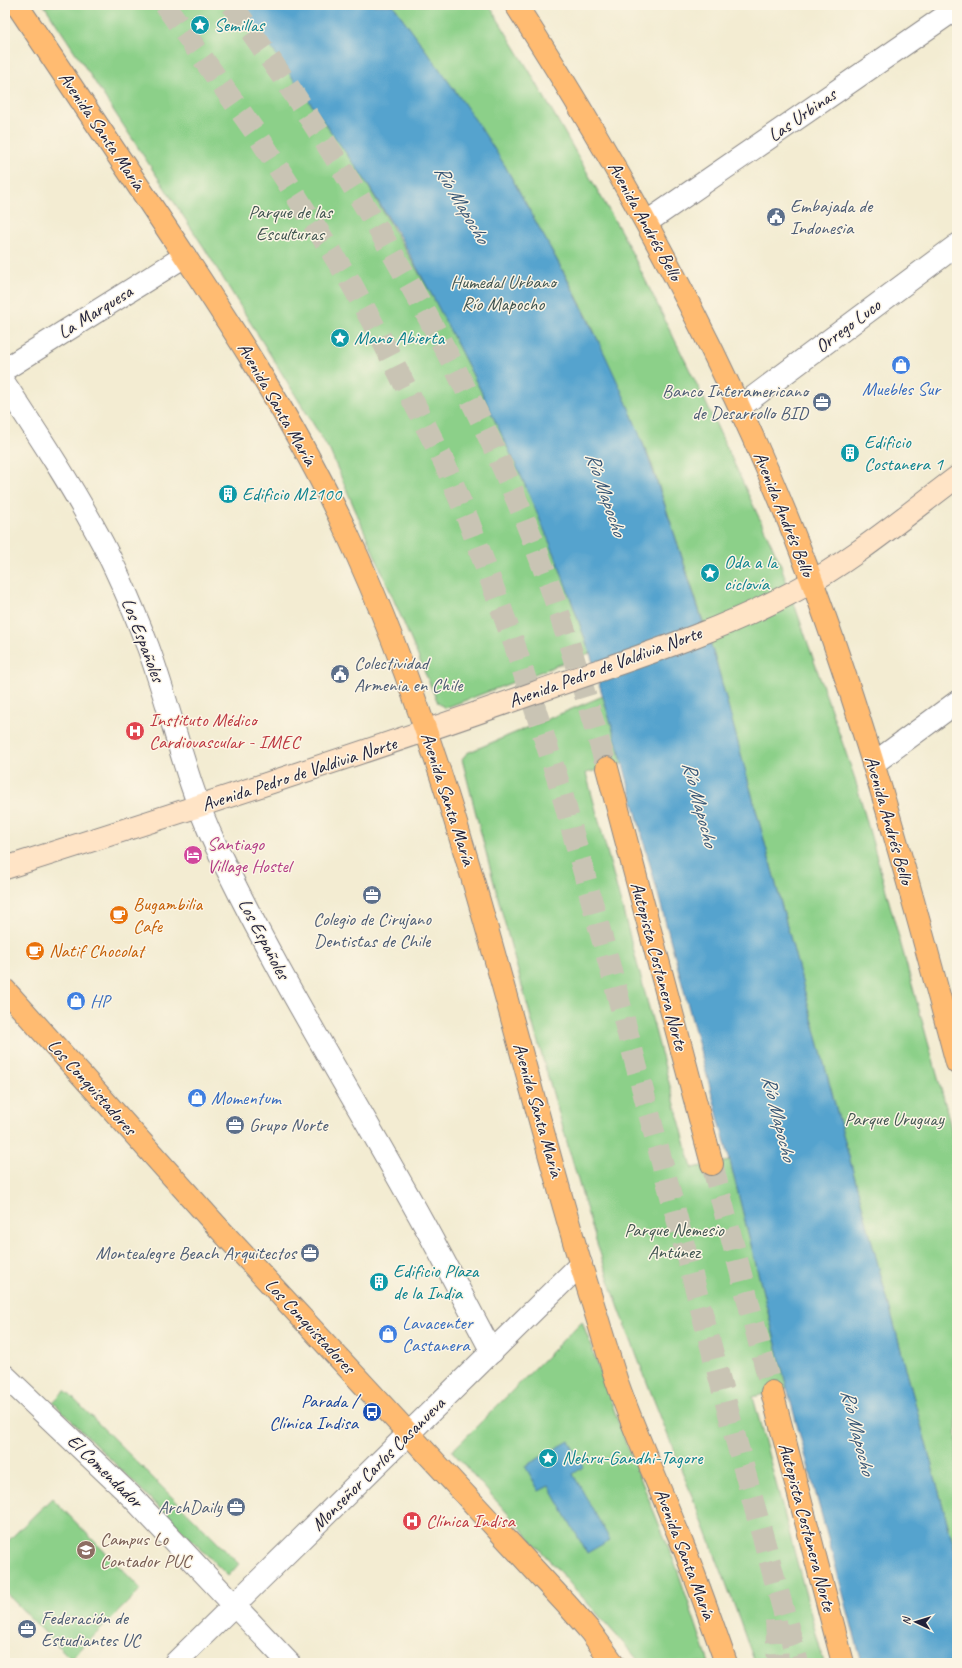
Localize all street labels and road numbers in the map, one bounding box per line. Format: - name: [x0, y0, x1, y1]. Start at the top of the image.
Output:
- street label: Avenida Santa María: [53, 67, 152, 196]
- street label: Las Urbinas: [763, 82, 842, 147]
- street label: Avenida Andrés Bello: [602, 157, 689, 287]
- street label: La Marquesa: [53, 279, 138, 344]
- street label: Orrego Luco: [810, 293, 887, 358]
- street label: Avenida Santa María: [232, 338, 323, 471]
- street label: Avenida Andrés Bello: [748, 448, 821, 582]
- street label: Los Españoles: [116, 594, 171, 687]
- street label: Avenida Pedro de Valdivia Norte: [505, 620, 706, 713]
- street label: Avenida Santa María: [415, 729, 481, 870]
- street label: Avenida Pedro de Valdivia Norte: [199, 731, 401, 817]
- street label: Avenida Andrés Bello: [859, 753, 919, 889]
- street label: Autopista Costanera Norte: [625, 879, 693, 1055]
- street label: Los Españoles: [233, 894, 296, 985]
- street label: Los Conquistadores: [42, 1034, 143, 1142]
- street label: Avenida Santa María: [507, 1040, 569, 1181]
- street label: Los Conquistadores: [260, 1273, 361, 1380]
- street label: Monseñor Carlos Casanueva: [306, 1391, 451, 1536]
- street label: El Comendador: [62, 1429, 149, 1515]
- street label: Autopista Costanera Norte: [773, 1440, 841, 1616]
- street label: Avenida Santa María: [649, 1485, 722, 1625]

